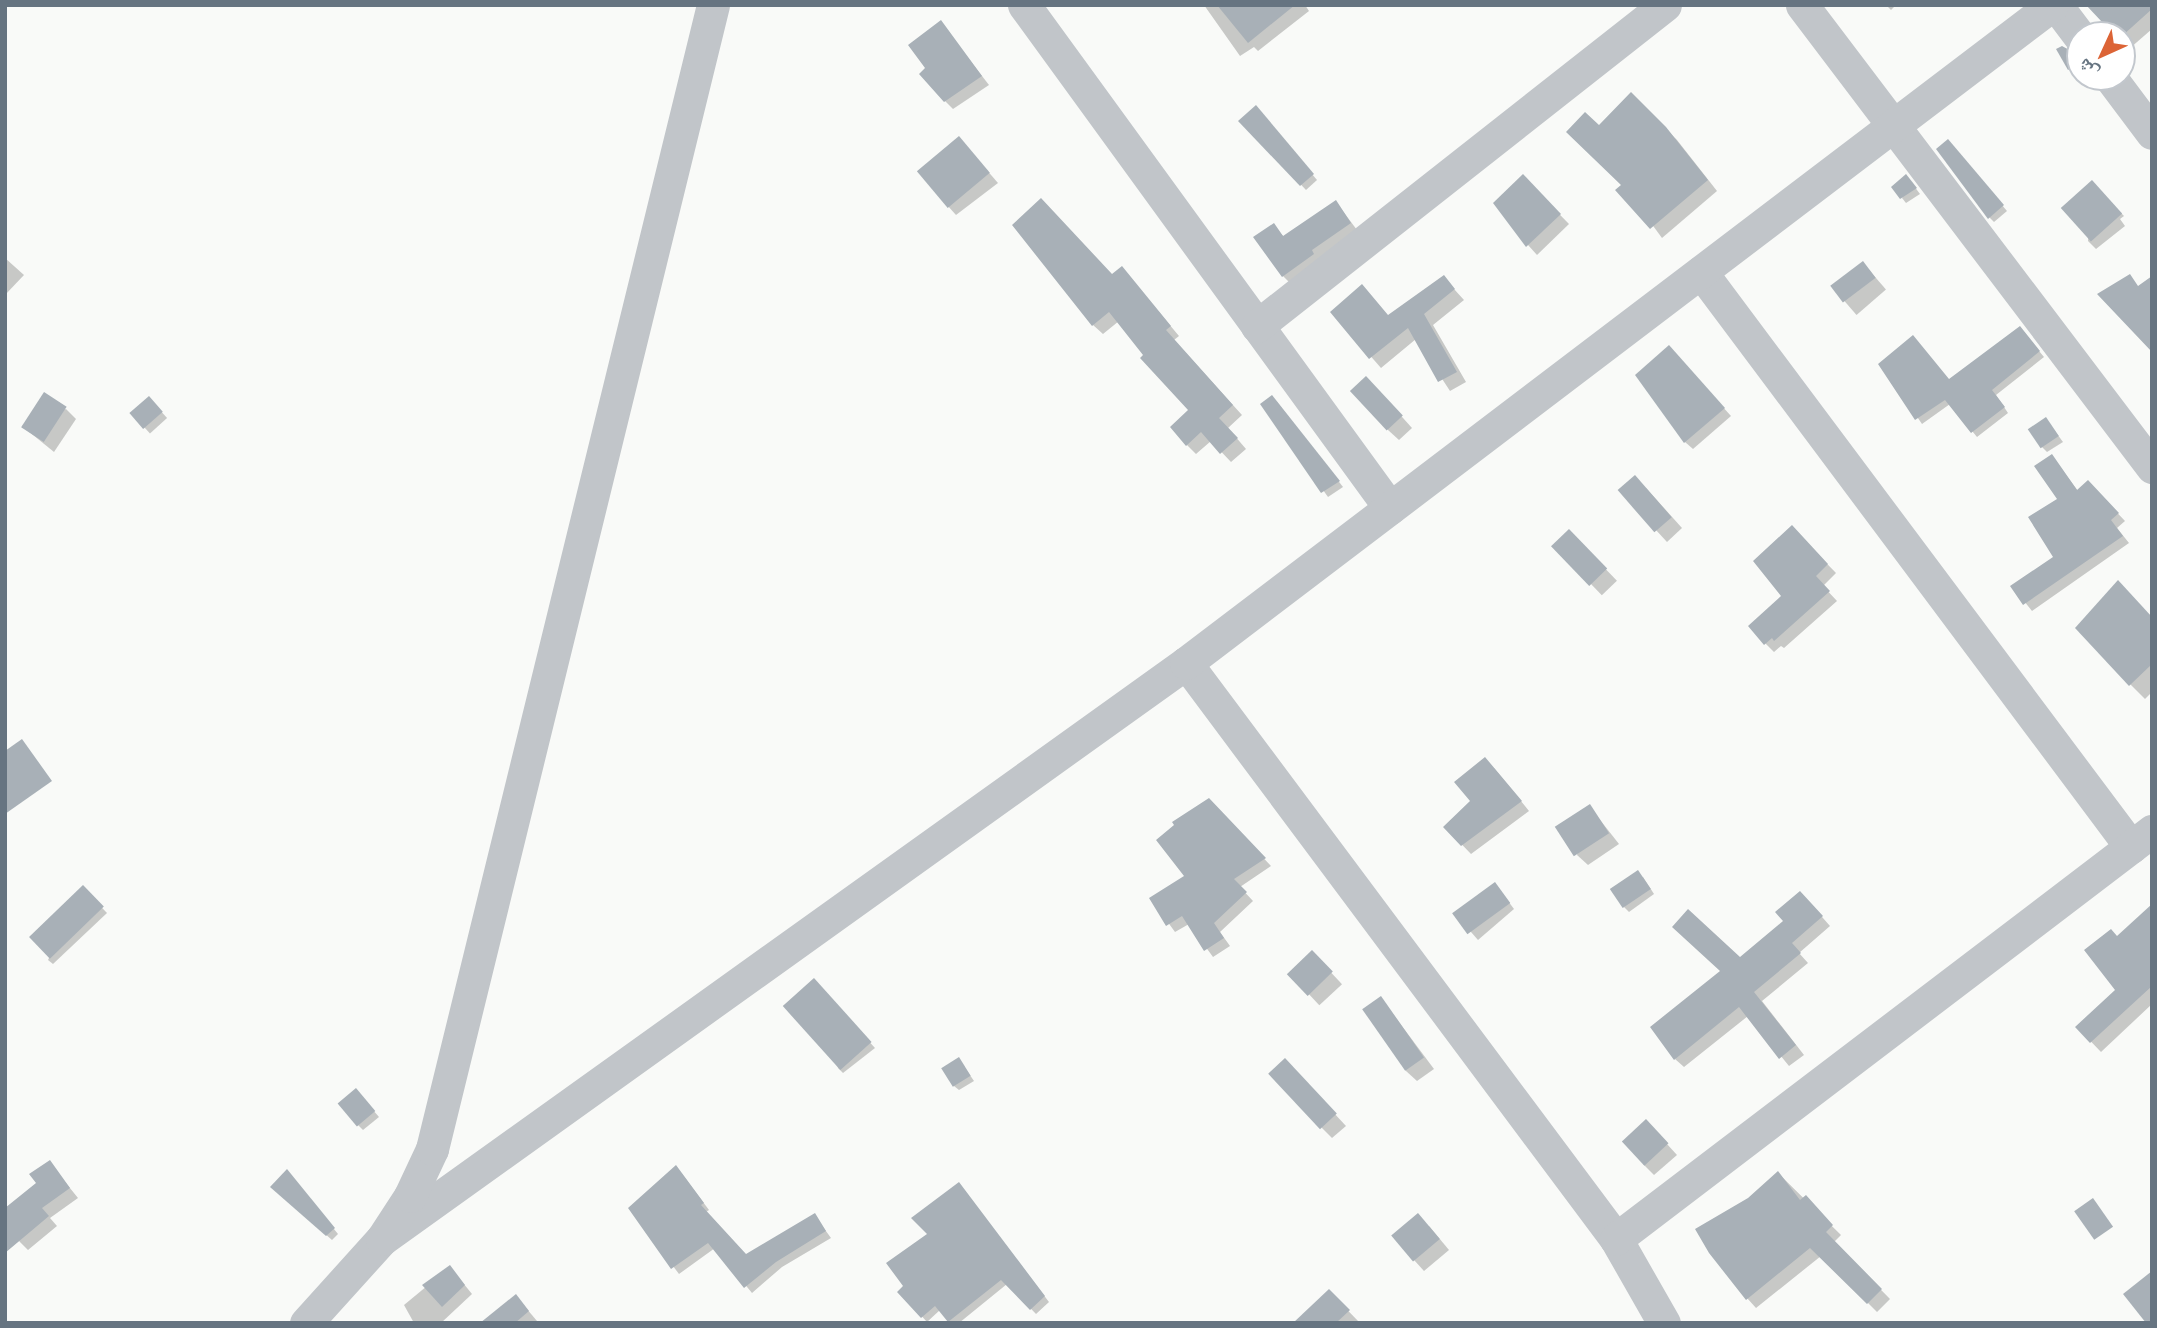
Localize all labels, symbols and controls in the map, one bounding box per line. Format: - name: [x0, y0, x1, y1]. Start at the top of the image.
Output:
- north arrow: [2066, 21, 2136, 91]
- text: ش: [2073, 55, 2102, 84]

